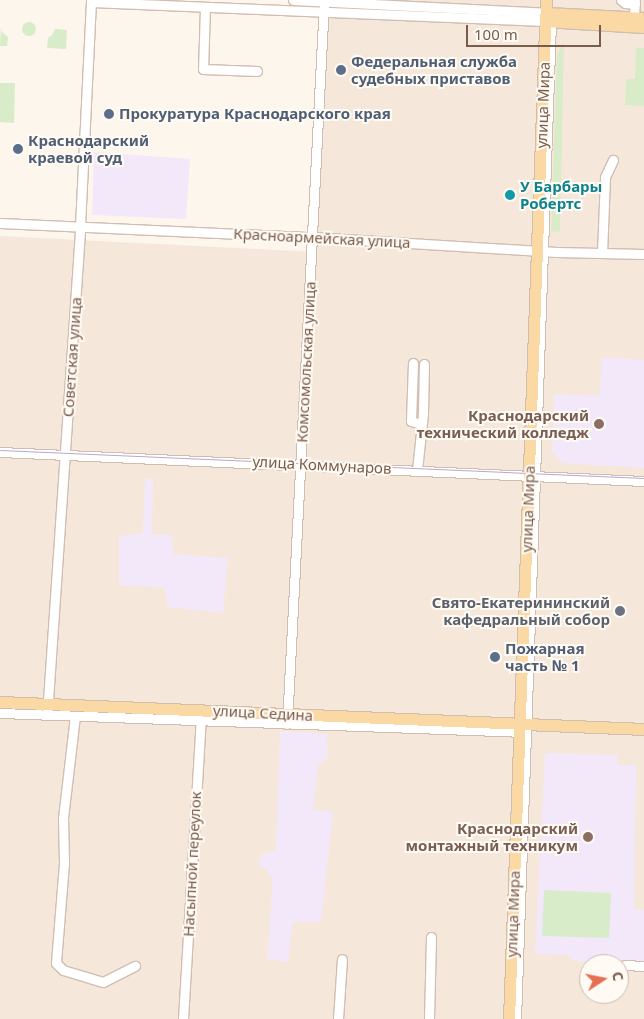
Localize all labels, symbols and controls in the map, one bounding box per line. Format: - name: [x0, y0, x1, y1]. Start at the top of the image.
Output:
- scale bar: [469, 15, 604, 47]
- text: 100 m: [474, 24, 518, 44]
- place label: Федеральная служба судебных приставов: [351, 52, 517, 87]
- street label: улица Мира: [532, 61, 554, 149]
- marker: Федеральная служба судебных приставов: [335, 64, 347, 76]
- place label: Прокуратура Краснодарского края: [119, 105, 391, 123]
- marker: Прокуратура Краснодарского края: [103, 108, 115, 120]
- place label: Краснодарский краевой суд: [28, 131, 149, 166]
- marker: Краснодарский краевой суд: [12, 143, 24, 155]
- place label: У Барбары Робертс: [520, 177, 602, 212]
- marker: У Барбары Робертс: [504, 189, 516, 201]
- street label: Красноармейская улица: [233, 224, 411, 252]
- street label: Комсомольская улица: [293, 281, 319, 443]
- street label: Советская улица: [59, 296, 85, 418]
- place label: Краснодарский технический колледж: [417, 406, 589, 441]
- marker: Краснодарский технический колледж: [593, 418, 605, 430]
- street label: улица Коммунаров: [252, 452, 392, 478]
- street label: улица Мира: [517, 465, 539, 553]
- place label: Свято-Екатерининский кафедральный собор: [432, 593, 610, 628]
- marker: Свято-Екатерининский кафедральный собор: [614, 605, 626, 617]
- place label: Пожарная часть № 1: [505, 639, 584, 674]
- marker: Пожарная часть № 1: [489, 651, 501, 663]
- street label: улица Седина: [213, 701, 313, 725]
- street label: Насыпной переулок: [179, 791, 205, 937]
- place label: Краснодарский монтажный техникум: [406, 819, 578, 854]
- marker: Краснодарский монтажный техникум: [582, 831, 594, 843]
- street label: улица Мира: [502, 870, 524, 958]
- north arrow: [579, 954, 629, 1004]
- text: С: [608, 970, 628, 982]

